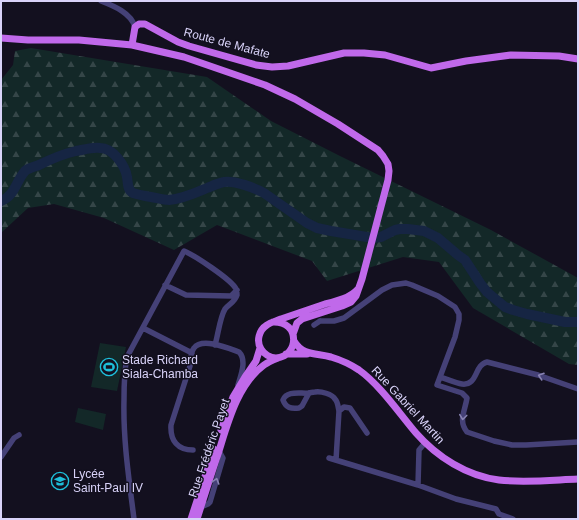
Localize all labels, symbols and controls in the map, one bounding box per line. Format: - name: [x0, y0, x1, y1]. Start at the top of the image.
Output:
- street label: Route de Mafate: [182, 25, 272, 61]
- place label: Stade Richard Siala-Chamba: [122, 353, 198, 381]
- sports icon: Stade Richard Siala-Chamba: [99, 357, 119, 377]
- street label: Rue Gabriel Martin: [369, 363, 447, 447]
- one-way arrow: [538, 372, 545, 381]
- street label: Rue Frédéric Payet: [186, 396, 233, 499]
- one-way arrow: [459, 414, 468, 420]
- place label: Lycée Saint-Paul IV: [73, 467, 143, 495]
- school or university icon: Lycée Saint-Paul IV: [50, 471, 70, 491]
- one-way arrow: [211, 478, 220, 485]

